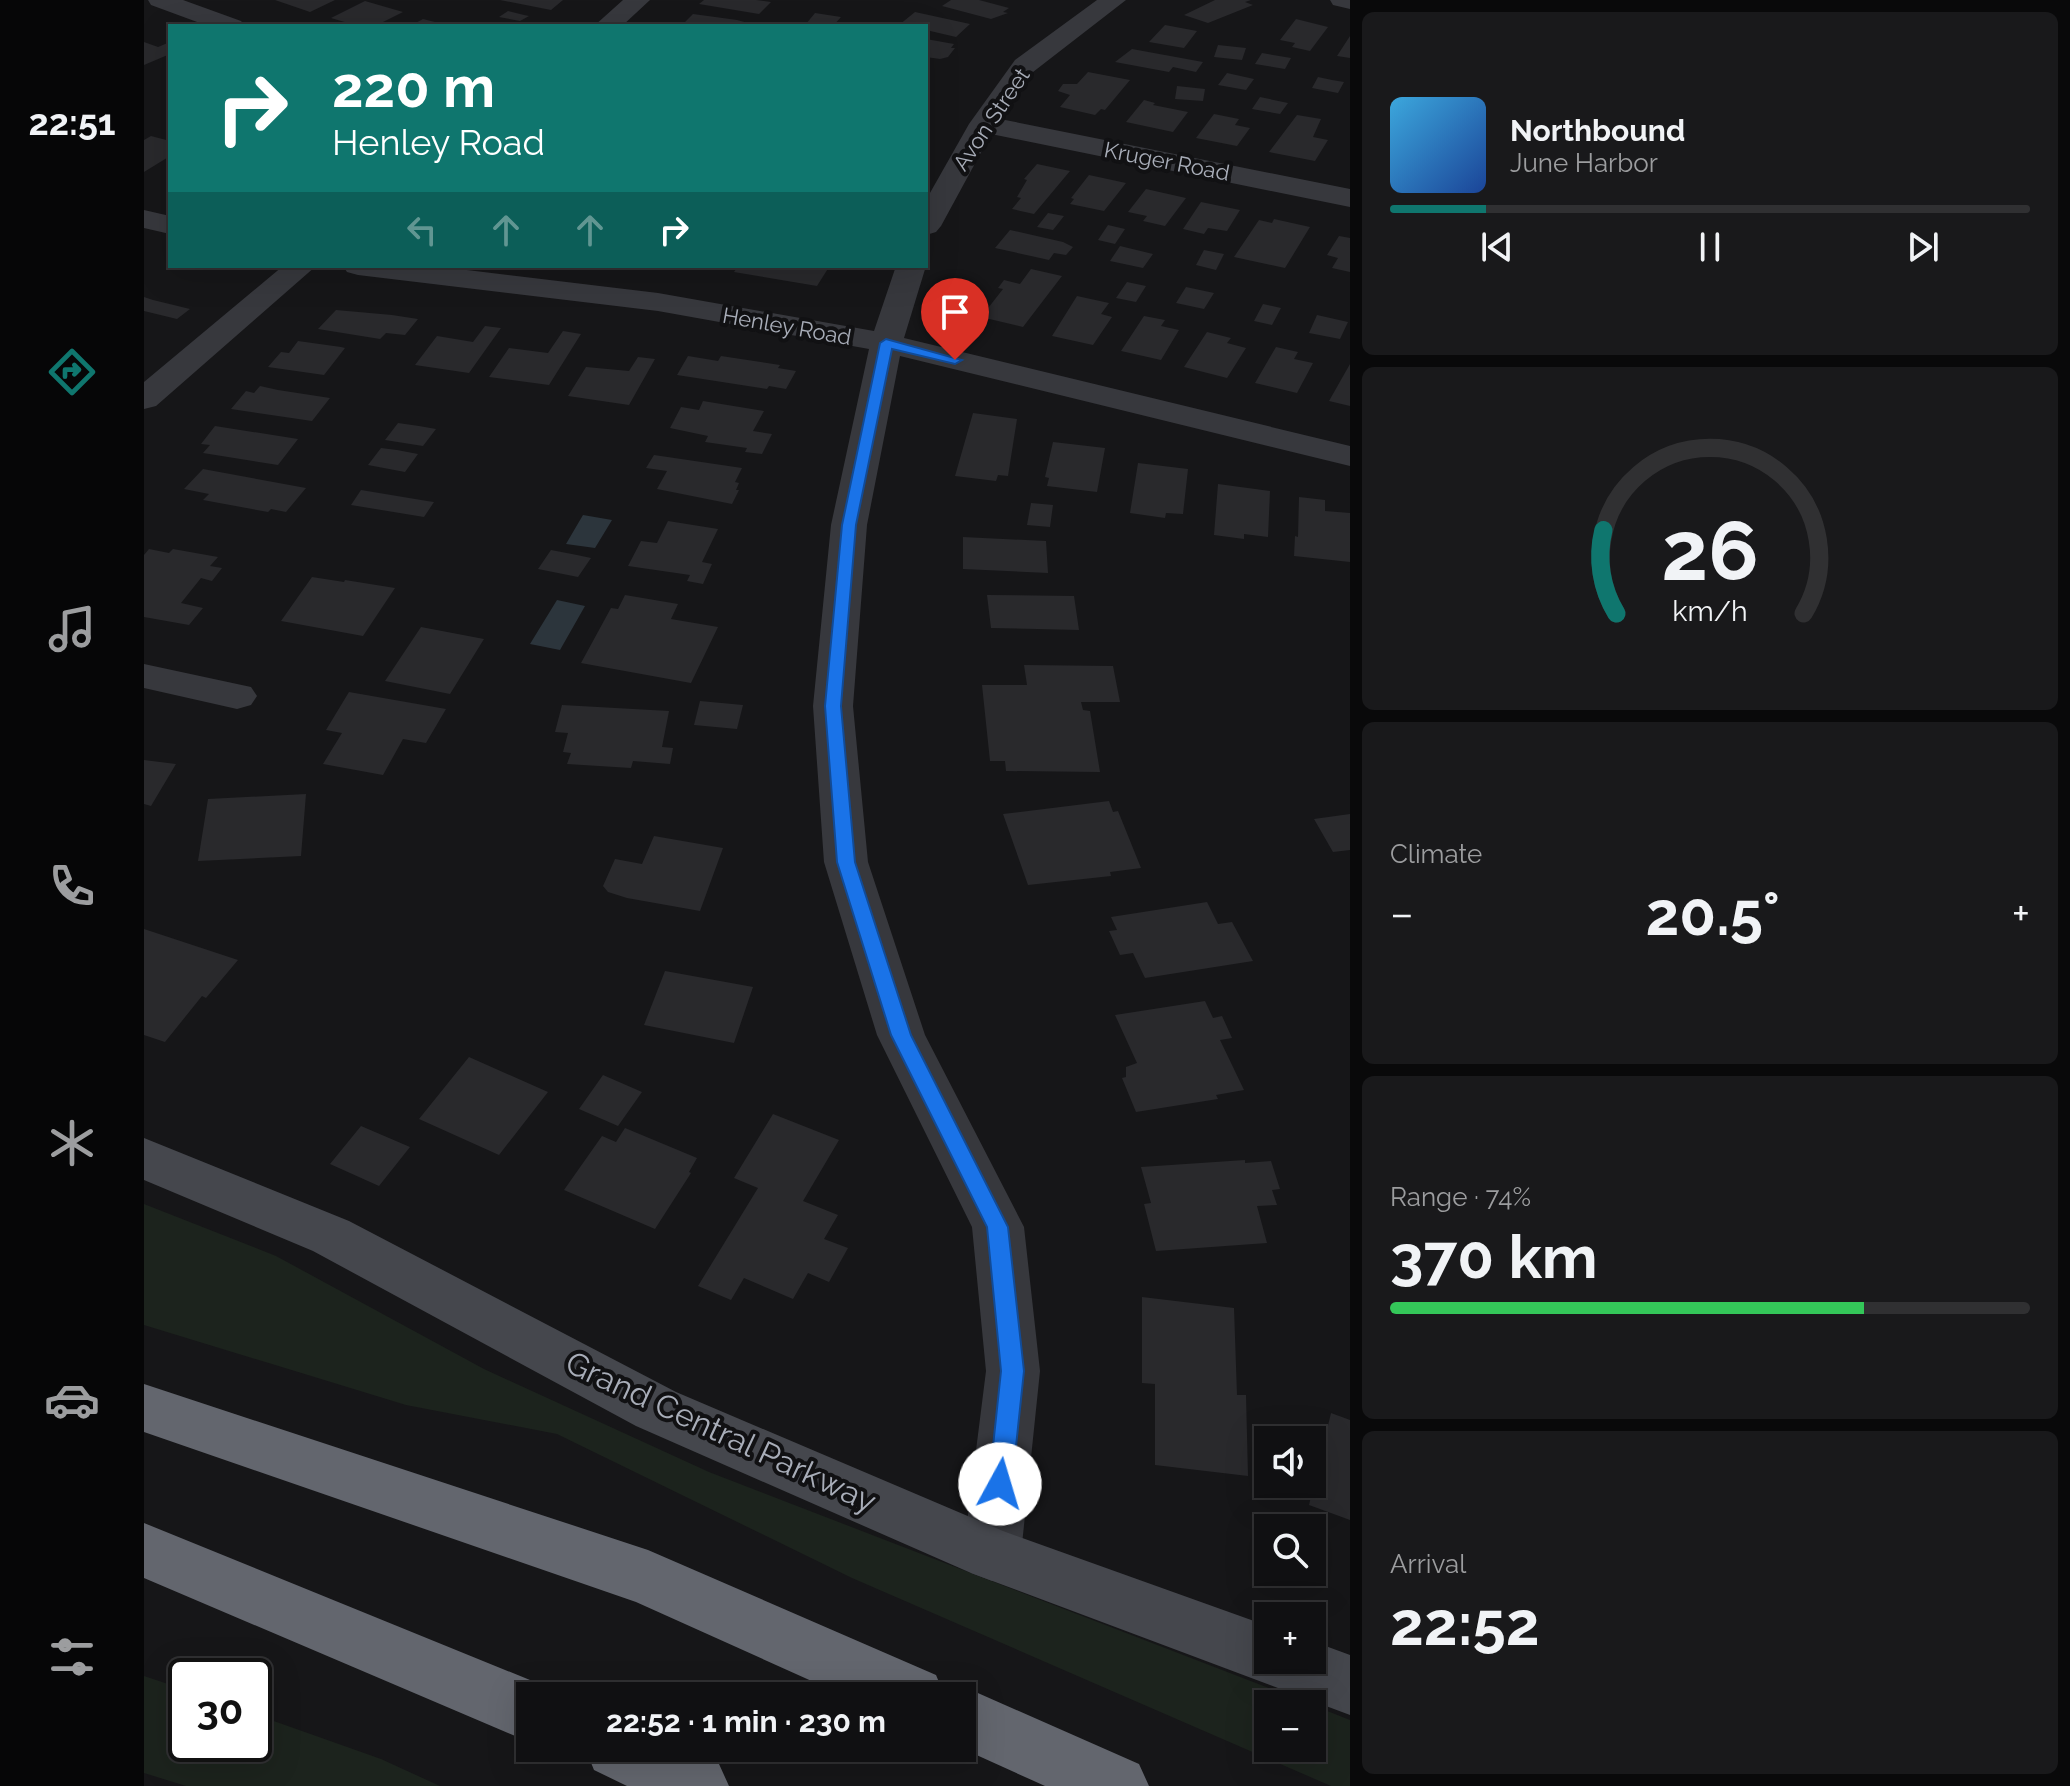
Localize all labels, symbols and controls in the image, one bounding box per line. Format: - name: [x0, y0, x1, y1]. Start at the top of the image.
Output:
- text: 220 m: [332, 54, 495, 120]
- icon: right: [200, 56, 304, 160]
- street label: Avon Street: [947, 62, 1035, 175]
- text: 22:51: [28, 101, 116, 143]
- text: Northbound: [1510, 113, 1685, 148]
- text: Henley Road: [332, 121, 545, 163]
- street label: Kruger Road: [1102, 136, 1232, 186]
- text: June Harbor: [1510, 148, 1658, 178]
- icon: left: [400, 208, 444, 252]
- icon: ahead: [484, 208, 528, 252]
- icon: ahead: [568, 208, 612, 252]
- icon: right: [652, 208, 696, 252]
- icon: previous: [1475, 225, 1519, 269]
- icon: pause: [1688, 225, 1732, 269]
- icon: next: [1901, 225, 1945, 269]
- pin: [921, 278, 989, 360]
- icon: arrive: [933, 290, 977, 334]
- street label: Henley Road: [721, 302, 853, 350]
- icon: directions: [44, 344, 100, 400]
- text: 26: [1661, 502, 1759, 599]
- text: km/h: [1672, 594, 1748, 628]
- icon: music: [44, 601, 100, 657]
- text: Climate: [1390, 839, 1482, 869]
- icon: phone: [44, 858, 100, 914]
- text: 20.5°: [1645, 879, 1780, 949]
- text: −: [1390, 888, 1414, 939]
- text: +: [2012, 888, 2030, 939]
- icon: climate: [44, 1115, 100, 1171]
- text: Range · 74%: [1390, 1182, 1531, 1212]
- text: 370 km: [1390, 1222, 1598, 1292]
- street label: Grand Central Parkway: [560, 1343, 882, 1520]
- icon: car: [44, 1372, 100, 1428]
- map controls: [1254, 1426, 1326, 1762]
- button: sound: [1254, 1426, 1326, 1498]
- position arrow: [958, 1442, 1042, 1526]
- button: search: [1254, 1514, 1326, 1586]
- text: Arrival: [1390, 1549, 1466, 1579]
- text: 22:52: [1390, 1589, 1540, 1659]
- button: +: [1254, 1602, 1326, 1674]
- icon: filters: [44, 1629, 100, 1685]
- speed limit sign: 30: [168, 1658, 272, 1762]
- button: −: [1254, 1690, 1326, 1762]
- text: 22:52 · 1 min · 230 m: [606, 1704, 886, 1739]

